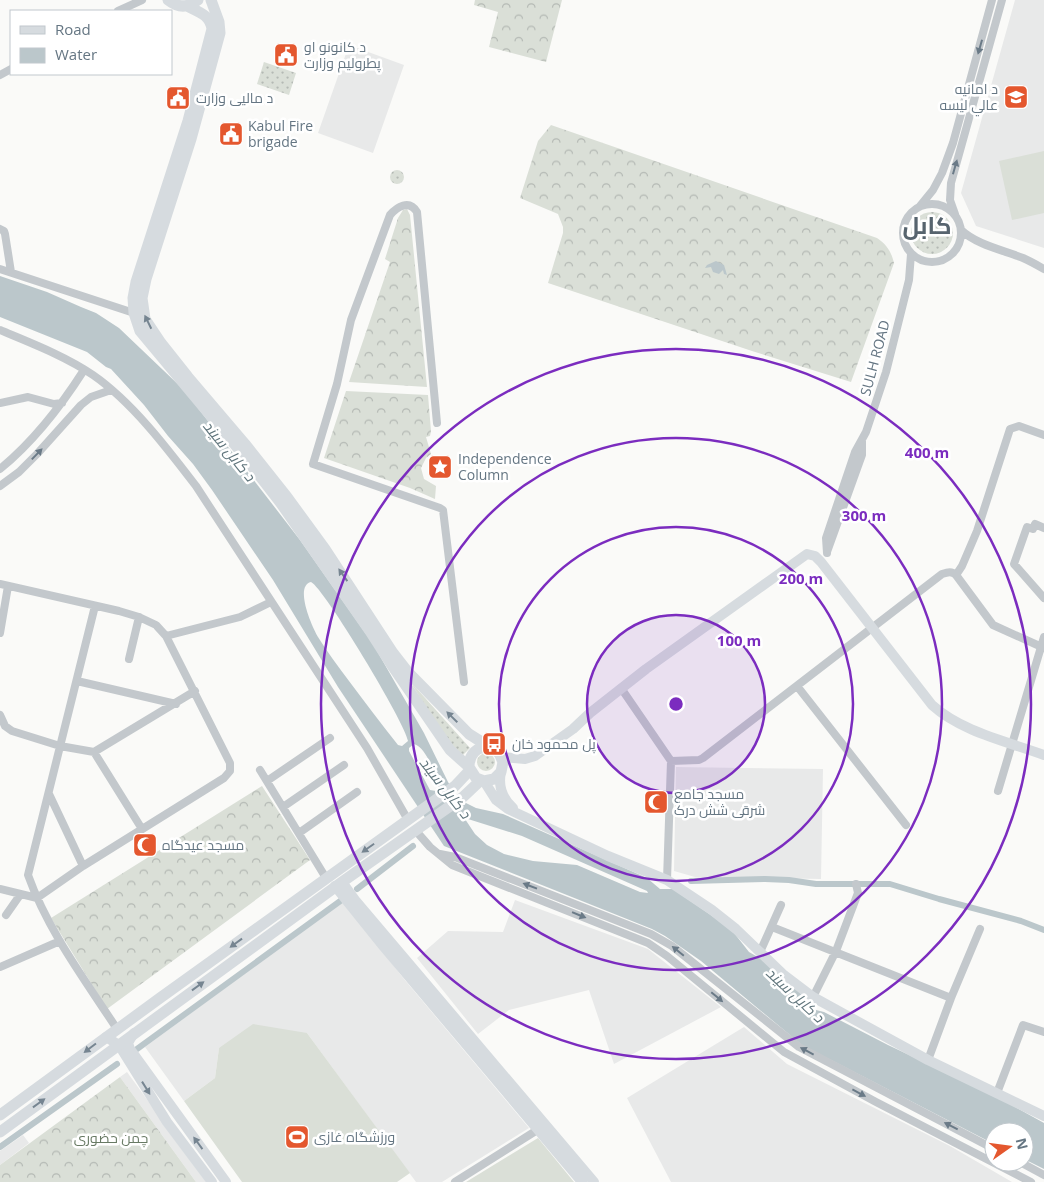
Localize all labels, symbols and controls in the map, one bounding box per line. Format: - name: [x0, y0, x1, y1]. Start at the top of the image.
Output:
- legend: [10, 10, 172, 75]
- text: Road: [55, 19, 91, 39]
- place label: د کانونو او پطرولیم وزارت: [304, 37, 381, 73]
- one-way arrow: [975, 40, 983, 55]
- public building icon: د کانونو او پطرولیم وزارت: [273, 42, 299, 68]
- text: Water: [55, 44, 97, 64]
- place label: د امانیه عالي لیسه: [940, 79, 998, 117]
- school or university icon: د امانیه عالي لیسه: [1003, 84, 1029, 110]
- public building icon: د مالیی وزارت: [165, 85, 191, 111]
- place label: د مالیی وزارت: [196, 88, 273, 107]
- place label: Kabul Fire brigade: [248, 116, 313, 151]
- public building icon: Kabul Fire brigade: [218, 121, 244, 147]
- one-way arrow: [952, 159, 960, 174]
- district label: کابل: [902, 208, 952, 241]
- one-way arrow: [144, 314, 152, 329]
- street label: SULH ROAD: [855, 318, 894, 398]
- water label: د کابل سيند: [199, 416, 261, 485]
- text: 400 m: [905, 442, 949, 462]
- one-way arrow: [30, 449, 42, 461]
- place label: Independence Column: [458, 449, 552, 484]
- place icon: Independence Column: [427, 454, 453, 480]
- text: 300 m: [842, 505, 886, 525]
- one-way arrow: [338, 568, 348, 582]
- text: 200 m: [779, 568, 823, 588]
- text: 100 m: [717, 630, 761, 650]
- centre of rings: [667, 695, 685, 713]
- one-way arrow: [446, 711, 458, 723]
- bus stop icon: پل محمود خان: [481, 731, 507, 757]
- place label: پل محمود خان: [512, 734, 596, 754]
- water label: د کابل سيند: [416, 753, 476, 823]
- place label: مسجد جامع شرقی شش درک: [674, 784, 765, 819]
- mosque icon: مسجد جامع شرقی شش درک: [643, 789, 669, 815]
- mosque icon: مسجد عیدگاه: [132, 832, 158, 858]
- place label: مسجد عیدگاه: [162, 835, 244, 854]
- one-way arrow: [362, 843, 375, 854]
- one-way arrow: [522, 882, 537, 890]
- one-way arrow: [572, 911, 587, 919]
- one-way arrow: [229, 938, 243, 948]
- one-way arrow: [672, 946, 685, 957]
- water label: د کابل سيند: [762, 962, 830, 1027]
- one-way arrow: [192, 981, 205, 991]
- one-way arrow: [711, 991, 724, 1002]
- one-way arrow: [84, 1043, 97, 1054]
- one-way arrow: [800, 1047, 814, 1055]
- one-way arrow: [141, 1081, 151, 1094]
- one-way arrow: [851, 1089, 866, 1097]
- one-way arrow: [32, 1098, 46, 1108]
- one-way arrow: [943, 1122, 958, 1130]
- north arrow: [984, 1122, 1034, 1172]
- sports icon: ورزشگاه غازی: [284, 1124, 310, 1150]
- place label: ورزشگاه غازی: [314, 1127, 395, 1146]
- park label: چمن حضوری: [74, 1128, 148, 1148]
- one-way arrow: [193, 1136, 203, 1149]
- text: N: [1012, 1136, 1033, 1152]

